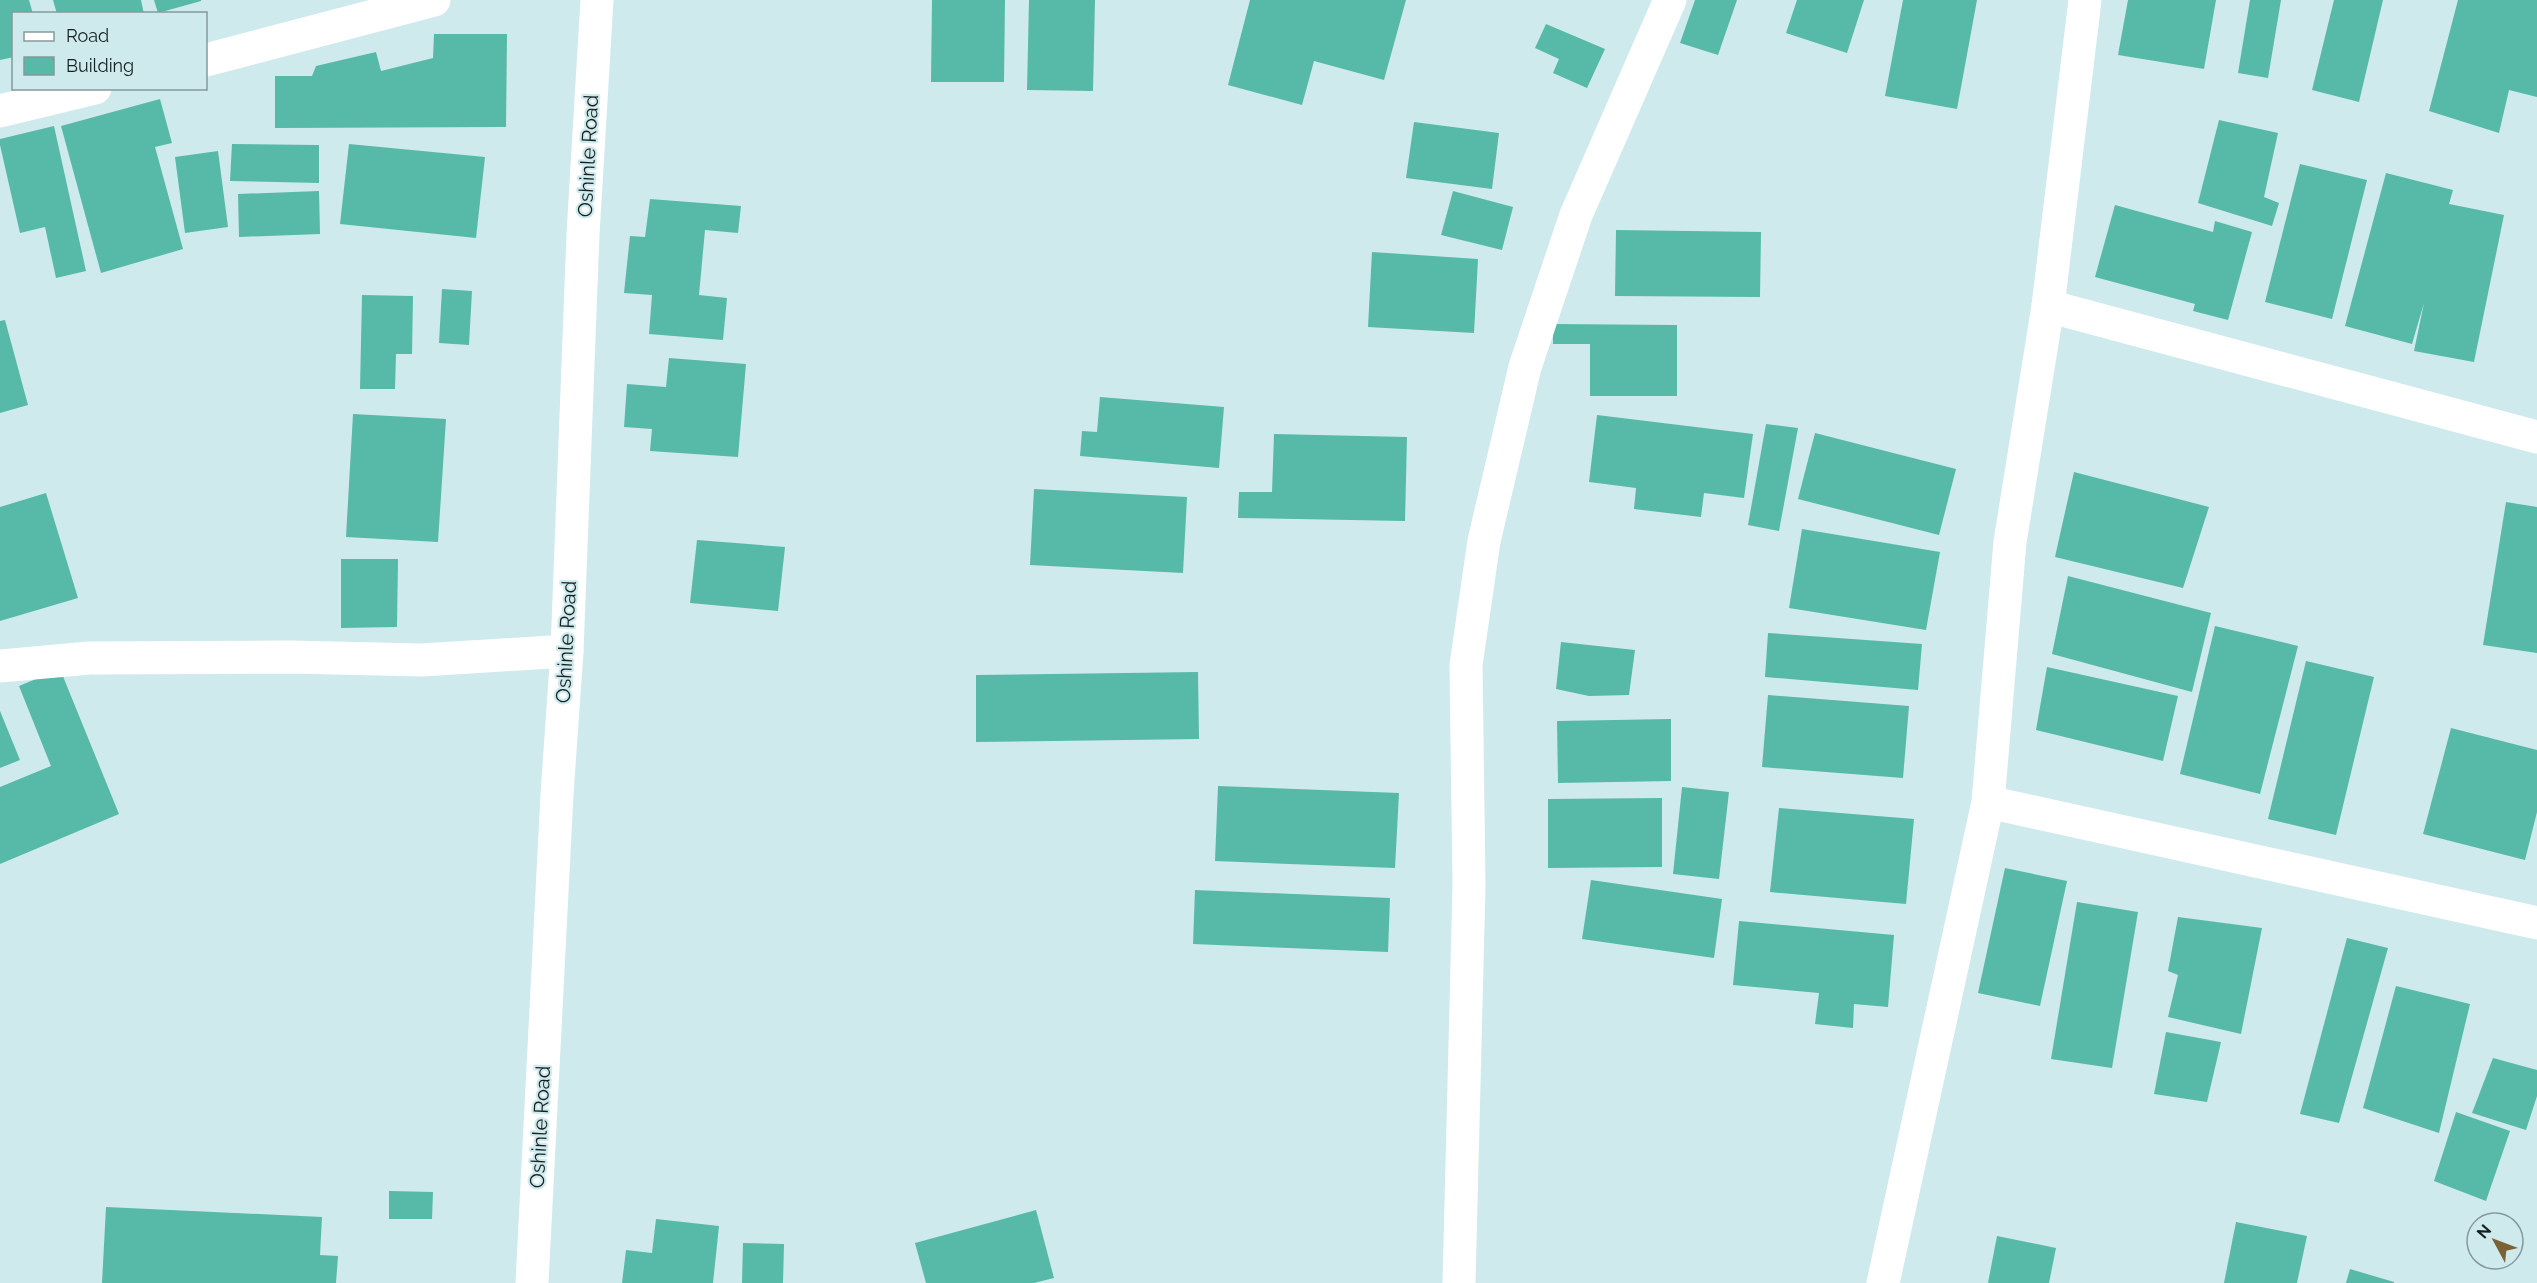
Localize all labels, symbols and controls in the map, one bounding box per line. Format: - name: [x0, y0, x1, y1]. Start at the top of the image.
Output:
- legend: [12, 12, 207, 90]
- text: Road: [66, 25, 109, 46]
- text: Building: [66, 55, 134, 76]
- street label: Oshinle Road: [573, 94, 603, 218]
- street label: Oshinle Road: [551, 580, 581, 704]
- street label: Oshinle Road: [525, 1065, 555, 1189]
- north arrow: [2465, 1211, 2525, 1271]
- text: N: [2473, 1221, 2495, 1242]

